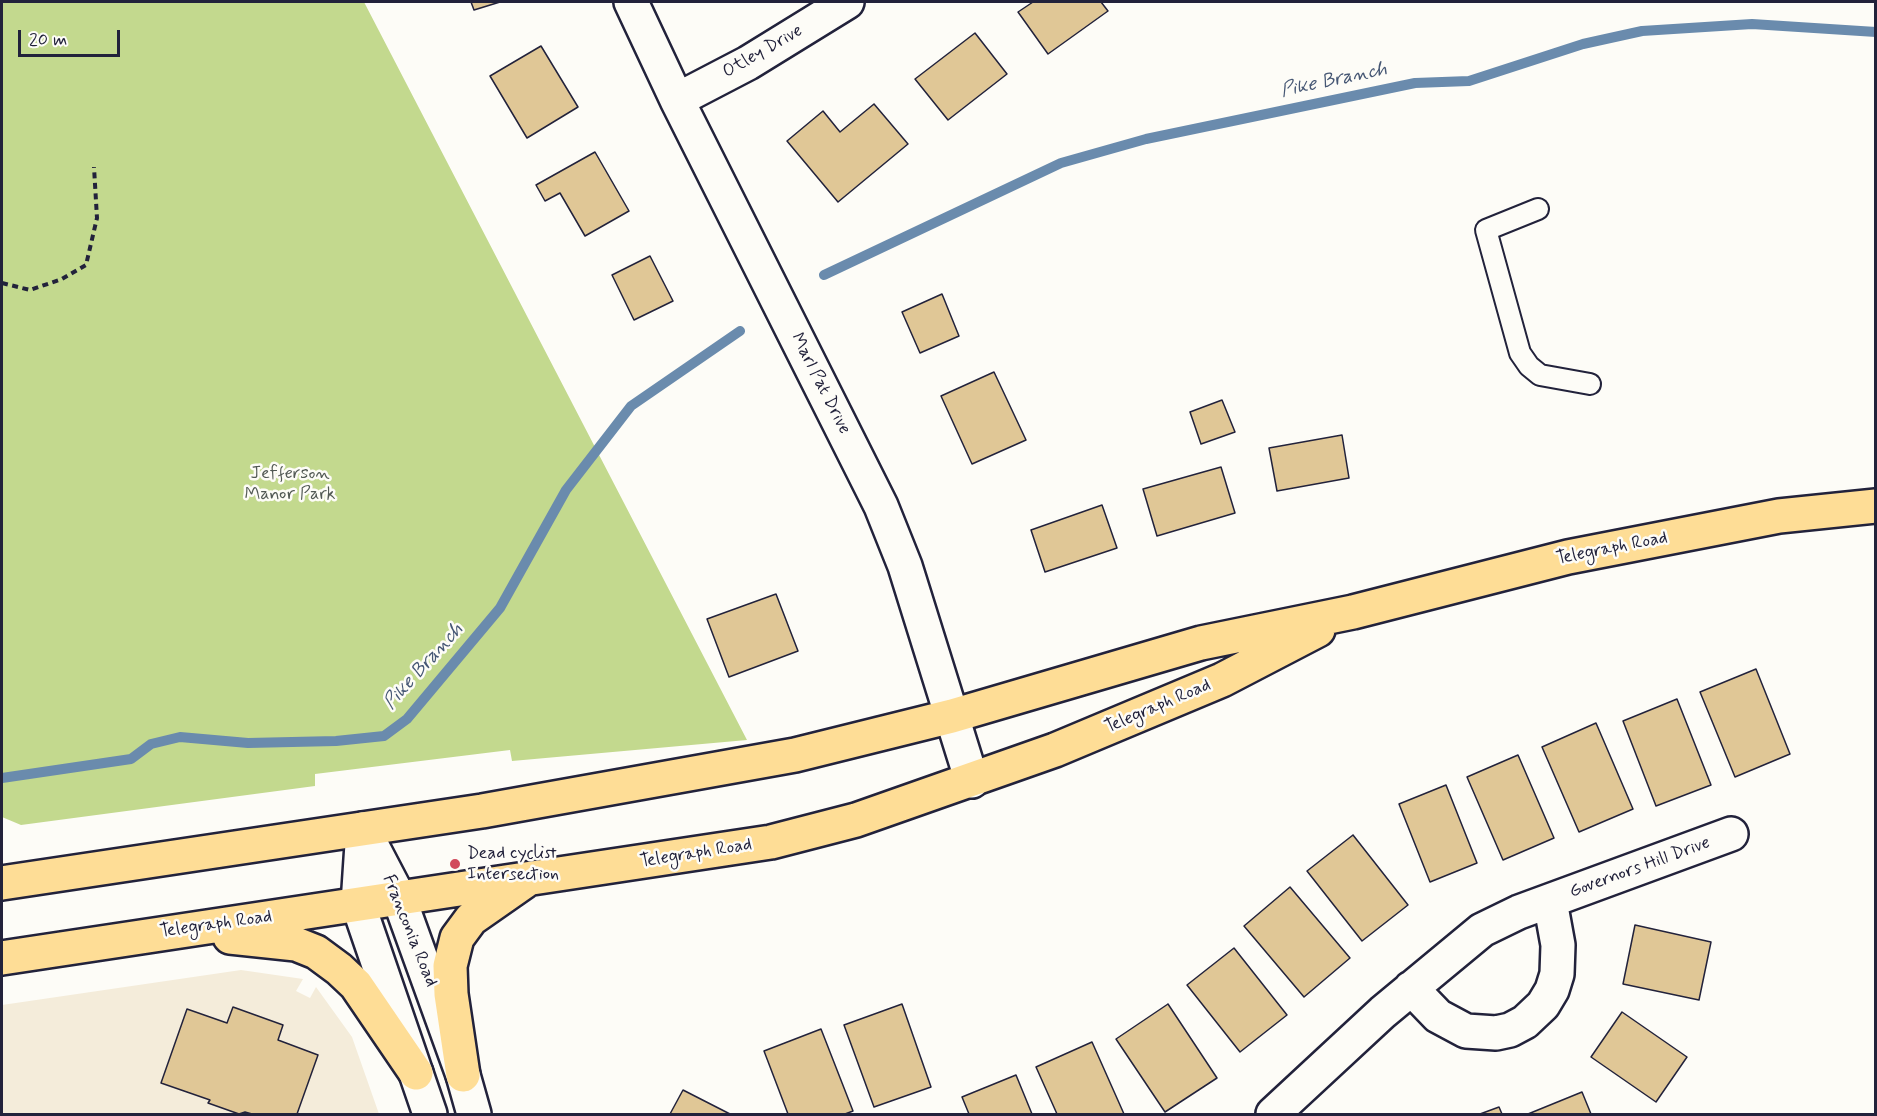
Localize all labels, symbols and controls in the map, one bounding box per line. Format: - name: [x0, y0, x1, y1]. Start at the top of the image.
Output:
- scale bar: [21, 18, 123, 56]
- street label: Otley Drive: [719, 21, 807, 83]
- text: 20 m: [29, 28, 67, 52]
- water label: Pike Branch: [1279, 58, 1389, 104]
- street label: Marl Pat Drive: [785, 330, 855, 438]
- park label: Jefferson Manor Park: [244, 463, 336, 506]
- street label: Telegraph Road: [1554, 528, 1670, 570]
- water label: Pike Branch: [379, 619, 469, 715]
- street label: Telegraph Road: [1102, 675, 1214, 739]
- street label: Governors Hill Drive: [1567, 833, 1713, 903]
- street label: Telegraph Road: [638, 834, 754, 874]
- place label: Dead cyclist Intersection: [467, 843, 559, 886]
- marker: Dead cyclist Intersection: [448, 857, 462, 871]
- street label: Franconia Road: [377, 872, 441, 990]
- street label: Telegraph Road: [158, 906, 274, 944]

